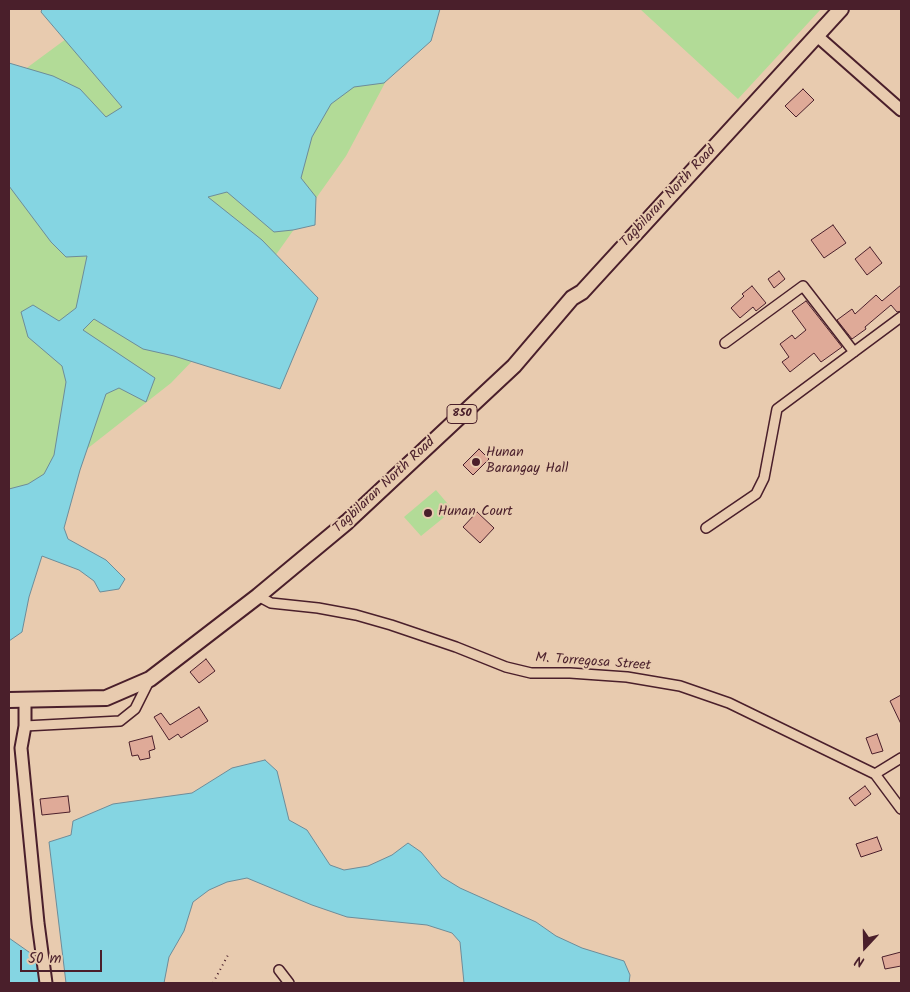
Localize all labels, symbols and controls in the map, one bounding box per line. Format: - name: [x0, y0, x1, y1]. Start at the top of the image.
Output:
- street label: Tagbilaran North Road: [618, 143, 720, 251]
- road number: 850: [447, 404, 477, 424]
- street label: Tagbilaran North Road: [331, 435, 439, 537]
- place label: Hunan Barangay Hall: [486, 446, 568, 478]
- marker: Hunan Barangay Hall: [470, 456, 482, 468]
- place label: Hunan Court: [438, 505, 513, 521]
- marker: Hunan Court: [422, 507, 434, 519]
- street label: M. Torregosa Street: [535, 651, 651, 675]
- north arrow: [840, 922, 890, 972]
- scale bar: [22, 940, 105, 972]
- text: 50 m: [28, 947, 62, 971]
- text: N: [852, 949, 868, 973]

